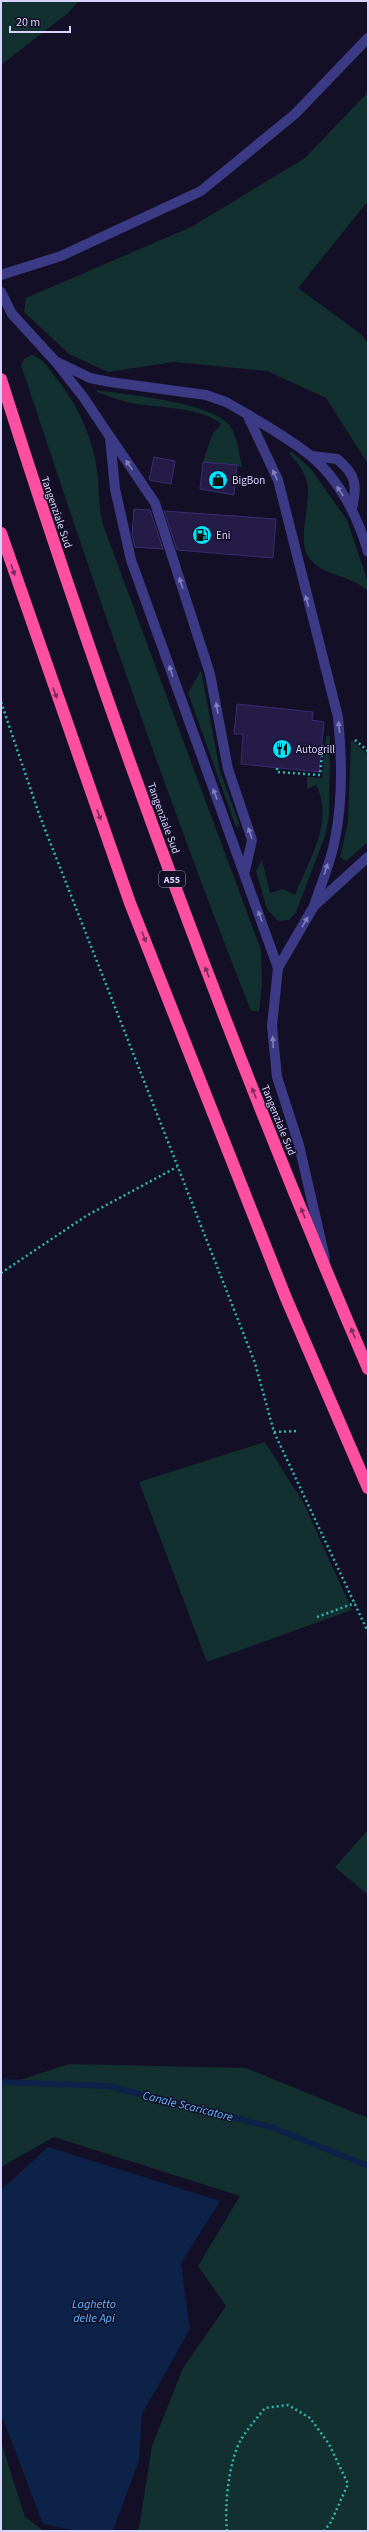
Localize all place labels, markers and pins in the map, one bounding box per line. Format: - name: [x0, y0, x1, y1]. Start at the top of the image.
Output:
- shop icon: BigBon: [207, 469, 229, 491]
- place label: BigBon: [232, 473, 265, 488]
- fuel station icon: Eni: [191, 524, 213, 546]
- place label: Eni: [216, 528, 231, 543]
- restaurant icon: Autogrill: [271, 738, 293, 760]
- place label: Autogrill: [296, 742, 335, 757]

